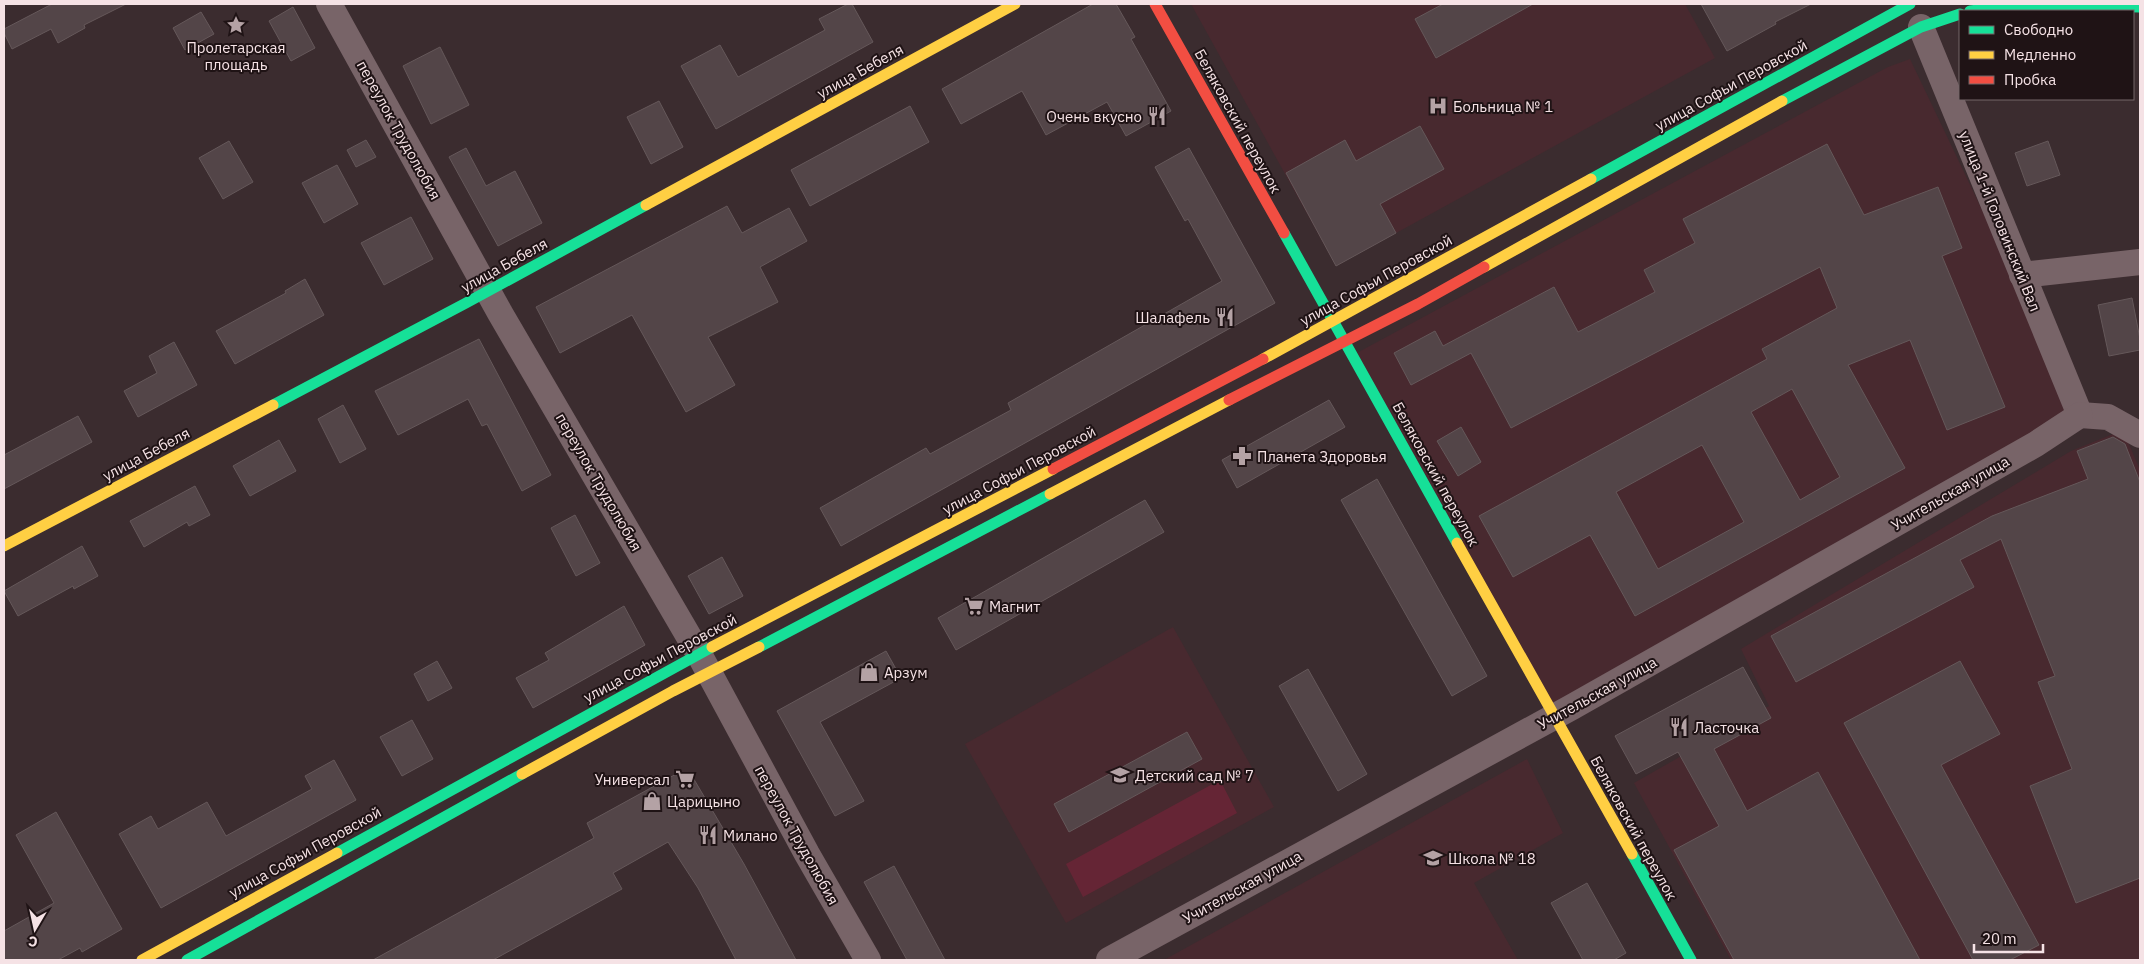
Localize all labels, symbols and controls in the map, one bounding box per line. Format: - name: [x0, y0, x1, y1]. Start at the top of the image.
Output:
- legend: [1959, 10, 2134, 100]
- place icon: Пролетарская площадь: [225, 14, 247, 36]
- text: Свободно: [2004, 20, 2073, 39]
- street label: улица Софьи Перовской: [1652, 35, 1810, 135]
- place label: Пролетарская площадь: [186, 38, 286, 74]
- street label: улица Бебеля: [813, 39, 907, 103]
- text: Медленно: [2004, 45, 2076, 64]
- street label: Беляковский переулок: [1190, 46, 1286, 196]
- street label: переулок Трудолюбия: [353, 57, 445, 203]
- text: Пробка: [2004, 70, 2056, 89]
- hospital icon: Больница № 1: [1427, 95, 1449, 117]
- place label: Больница № 1: [1453, 97, 1553, 116]
- restaurant icon: Очень вкусно: [1146, 105, 1168, 127]
- place label: Очень вкусно: [1046, 107, 1142, 126]
- street label: улица 1-й Головинский Вал: [1955, 128, 2045, 314]
- street label: улица Софьи Перовской: [1297, 230, 1455, 330]
- street label: улица Бебеля: [457, 233, 551, 297]
- restaurant icon: Шалафель: [1214, 306, 1236, 328]
- place label: Шалафель: [1135, 308, 1210, 327]
- street label: Беляковский переулок: [1388, 399, 1484, 549]
- street label: переулок Трудолюбия: [552, 410, 646, 554]
- street label: улица Софьи Перовской: [939, 421, 1099, 519]
- street label: улица Бебеля: [99, 423, 193, 485]
- pharmacy icon: Планета Здоровья: [1231, 445, 1253, 467]
- place label: Планета Здоровья: [1257, 447, 1387, 466]
- street label: Учительская улица: [1887, 451, 2013, 535]
- supermarket icon: Магнит: [963, 595, 985, 617]
- place label: Магнит: [989, 597, 1040, 616]
- street label: улица Софьи Перовской: [580, 609, 740, 707]
- street label: Учительская улица: [1534, 652, 1660, 734]
- shop icon: Арзум: [858, 661, 880, 683]
- place label: Арзум: [884, 663, 928, 682]
- restaurant icon: Ласточка: [1668, 716, 1690, 738]
- place label: Ласточка: [1694, 718, 1759, 737]
- street label: Беляковский переулок: [1586, 753, 1682, 903]
- street label: переулок Трудолюбия: [751, 762, 843, 908]
- school or university icon: Детский сад № 7: [1109, 764, 1131, 786]
- place label: Детский сад № 7: [1135, 766, 1254, 785]
- supermarket icon: Универсал: [674, 768, 696, 790]
- place label: Универсал: [595, 770, 670, 789]
- shop icon: Царицыно: [641, 790, 663, 812]
- place label: Царицыно: [667, 792, 741, 811]
- street label: улица Софьи Перовской: [226, 802, 384, 902]
- restaurant icon: Милано: [697, 824, 719, 846]
- place label: Милано: [723, 826, 778, 845]
- street label: Учительская улица: [1179, 846, 1305, 928]
- school or university icon: Школа № 18: [1422, 847, 1444, 869]
- place label: Школа № 18: [1448, 849, 1536, 868]
- north arrow: [10, 904, 60, 954]
- scale bar: [1974, 922, 2043, 954]
- text: 20 m: [1982, 929, 2017, 948]
- text: С: [27, 932, 39, 951]

